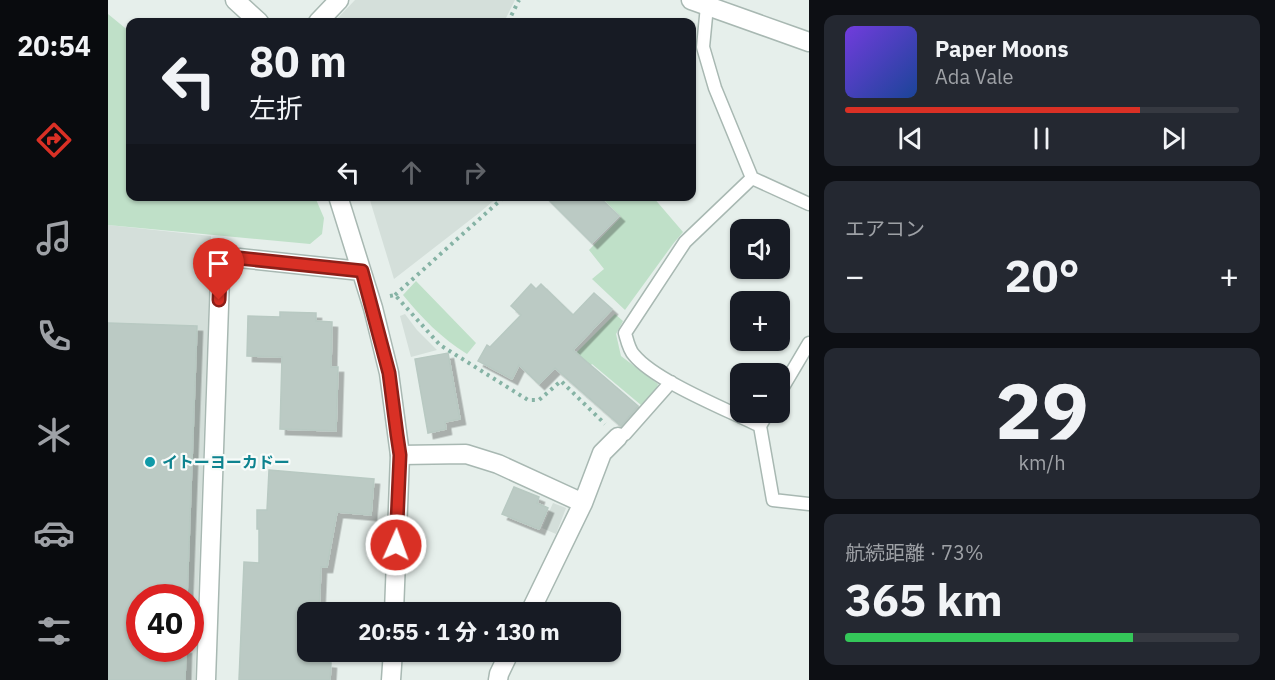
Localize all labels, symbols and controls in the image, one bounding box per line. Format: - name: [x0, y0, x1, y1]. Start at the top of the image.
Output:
- text: 20:54: [17, 28, 91, 63]
- text: 80 m: [249, 34, 347, 89]
- text: Paper Moons: [935, 34, 1068, 63]
- icon: left: [150, 42, 228, 120]
- text: Ada Vale: [935, 63, 1014, 90]
- text: 左折: [249, 90, 303, 125]
- icon: directions: [33, 119, 75, 161]
- icon: previous: [894, 122, 927, 155]
- icon: pause: [1025, 122, 1058, 155]
- icon: next: [1157, 122, 1190, 155]
- icon: left: [332, 156, 365, 189]
- icon: ahead: [395, 156, 428, 189]
- icon: right: [458, 156, 491, 189]
- text: エアコン: [845, 215, 925, 242]
- icon: music: [33, 217, 75, 259]
- map controls: [730, 219, 790, 423]
- button: sound: [730, 219, 790, 279]
- pin: [193, 238, 244, 300]
- text: 20°: [1004, 246, 1080, 304]
- icon: arrive: [202, 247, 235, 280]
- text: −: [845, 254, 865, 297]
- text: +: [1219, 254, 1239, 297]
- button: +: [730, 291, 790, 351]
- icon: phone: [33, 315, 75, 357]
- text: 29: [995, 359, 1089, 460]
- button: −: [730, 363, 790, 423]
- icon: climate: [33, 414, 75, 456]
- text: km/h: [1018, 449, 1066, 476]
- place label: イトーヨーカドー: [162, 452, 290, 472]
- marker: イトーヨーカドー: [143, 455, 157, 469]
- icon: car: [33, 512, 75, 554]
- position arrow: [364, 513, 428, 577]
- text: 航続距離 · 73%: [845, 539, 984, 566]
- text: 365 km: [845, 570, 1003, 628]
- speed limit sign: 40: [126, 584, 204, 662]
- icon: filters: [33, 610, 75, 652]
- text: 20:55 · 1 分 · 130 m: [358, 617, 560, 646]

